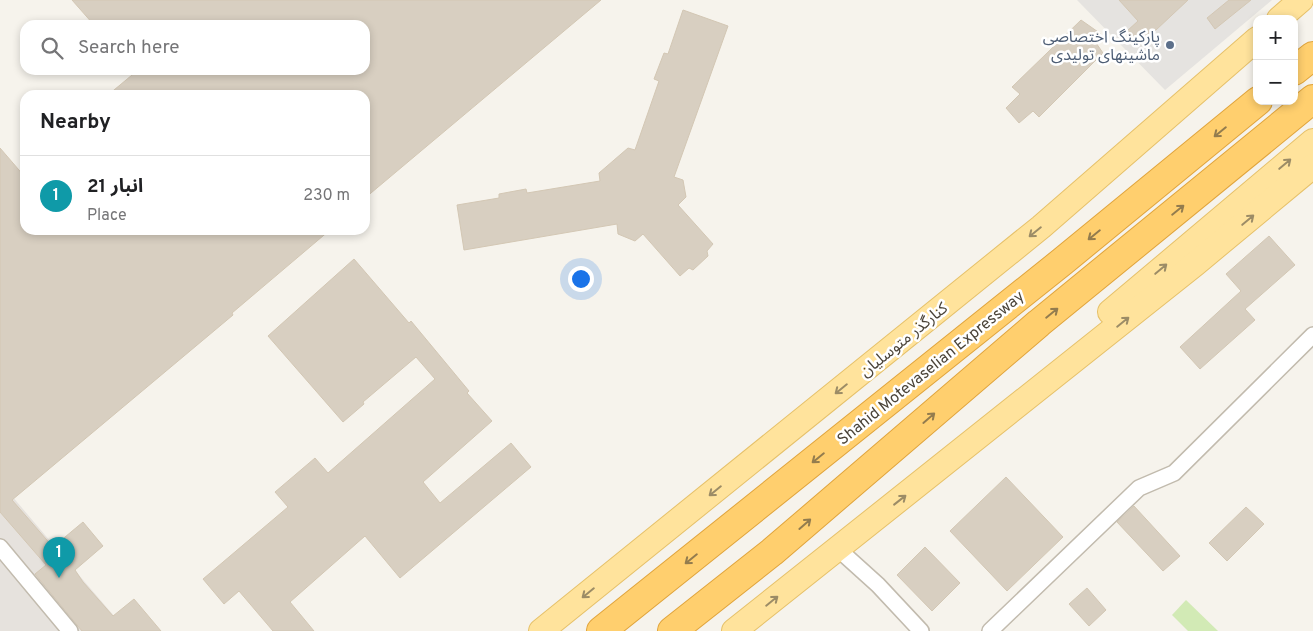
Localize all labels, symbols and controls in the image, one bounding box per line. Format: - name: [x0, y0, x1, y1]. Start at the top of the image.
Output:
- map controls: [1253, 15, 1298, 105]
- button: +: [1253, 15, 1298, 60]
- search box: [20, 20, 370, 75]
- place label: پارکینگ اختصاصی ماشینهای تولیدی: [1043, 28, 1160, 66]
- icon: search: [38, 34, 66, 62]
- text: Search here: [78, 36, 180, 60]
- marker: پارکینگ اختصاصی ماشینهای تولیدی: [1164, 39, 1176, 51]
- button: −: [1253, 60, 1298, 105]
- text: Nearby: [40, 109, 111, 136]
- one-way arrow: [1214, 127, 1227, 138]
- one-way arrow: [1278, 158, 1291, 169]
- text: انبار 21: [87, 175, 143, 199]
- text: 1: [53, 186, 59, 206]
- text: 230 m: [303, 186, 350, 206]
- one-way arrow: [1171, 204, 1184, 215]
- text: Place: [87, 206, 127, 226]
- one-way arrow: [1242, 214, 1255, 225]
- one-way arrow: [1029, 226, 1042, 237]
- one-way arrow: [1088, 230, 1101, 241]
- one-way arrow: [1154, 263, 1167, 275]
- your location: [568, 266, 594, 292]
- street label: Shahid Motevaselian Expressway: [834, 287, 1029, 450]
- street label: کنارگذر متوسلیان: [856, 299, 953, 382]
- one-way arrow: [1046, 307, 1059, 318]
- one-way arrow: [1116, 317, 1129, 328]
- one-way arrow: [835, 383, 848, 394]
- one-way arrow: [922, 412, 935, 424]
- one-way arrow: [811, 452, 824, 463]
- one-way arrow: [708, 485, 721, 496]
- one-way arrow: [893, 494, 906, 505]
- one-way arrow: [798, 518, 811, 529]
- pin: 1: [43, 537, 75, 578]
- one-way arrow: [685, 554, 698, 565]
- one-way arrow: [582, 588, 595, 599]
- one-way arrow: [765, 595, 778, 606]

